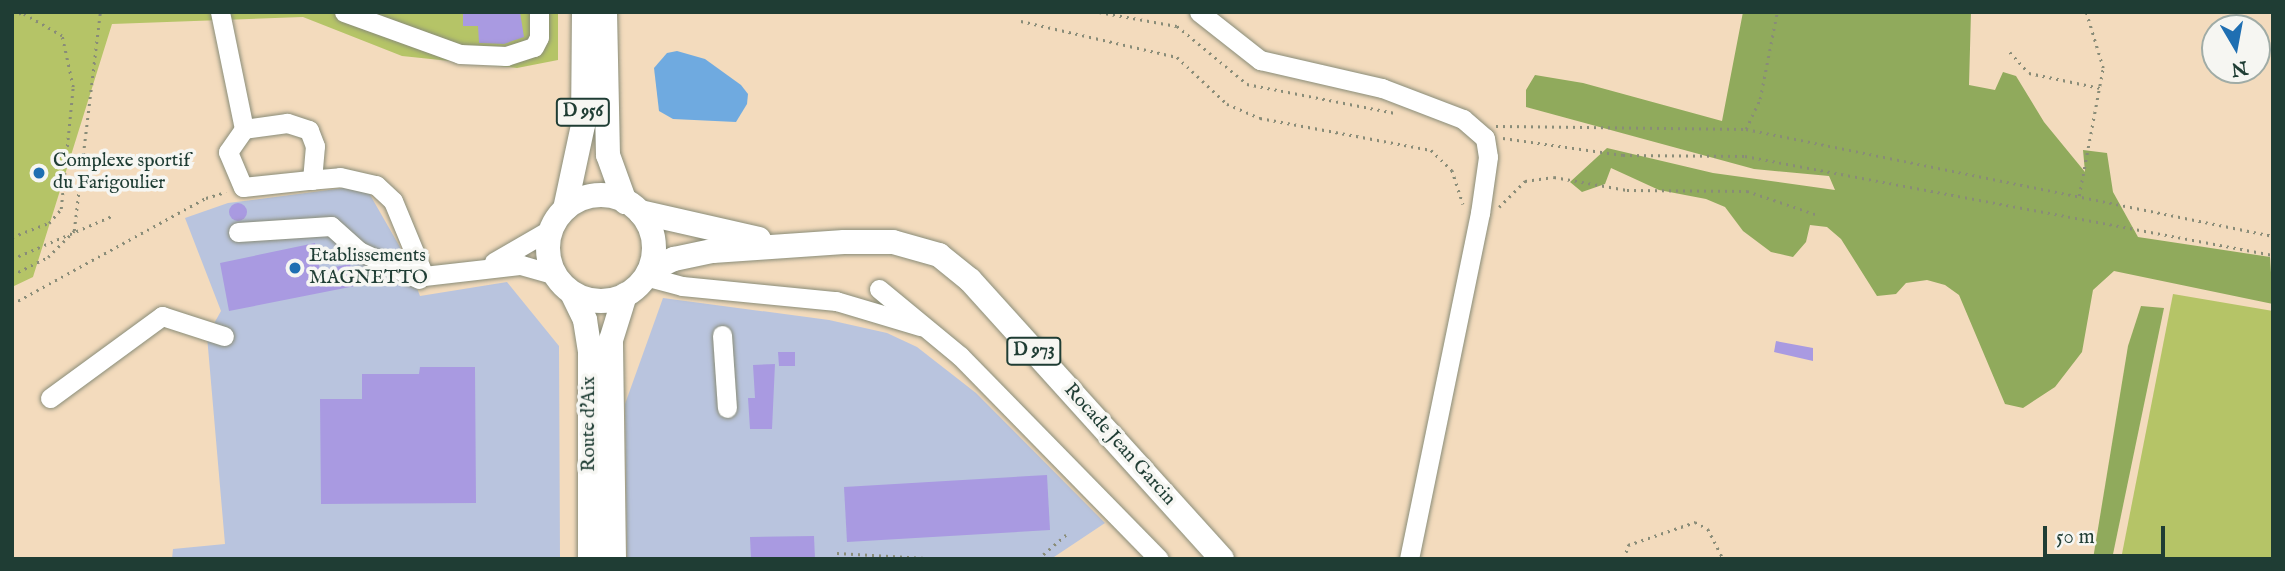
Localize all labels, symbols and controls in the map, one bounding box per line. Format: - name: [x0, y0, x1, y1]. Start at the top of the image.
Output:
- north arrow: [2201, 14, 2271, 84]
- text: N: [2229, 54, 2249, 81]
- road number: D 956: [555, 98, 611, 127]
- place label: Complexe sportif du Farigoulier: [53, 151, 190, 195]
- marker: Complexe sportif du Farigoulier: [31, 165, 47, 181]
- place label: Etablissements MAGNETTO: [309, 246, 428, 290]
- marker: Etablissements MAGNETTO: [287, 260, 303, 276]
- road number: D 973: [1006, 337, 1062, 366]
- street label: Route d'Aix: [579, 376, 601, 472]
- street label: Rocade Jean Garcin: [1058, 379, 1180, 511]
- scale bar: [2047, 512, 2170, 556]
- text: 50 m: [2056, 524, 2095, 551]

